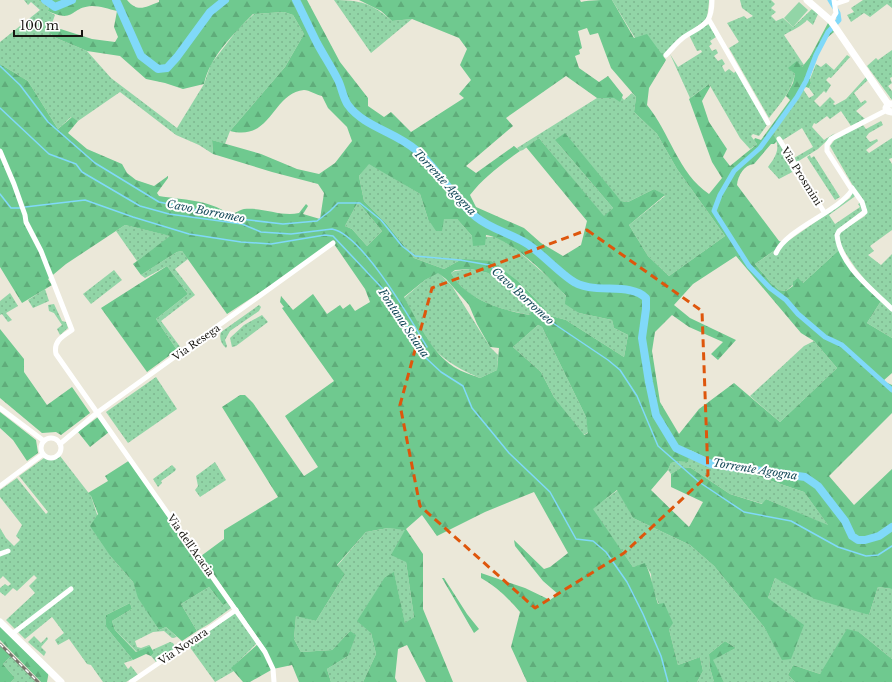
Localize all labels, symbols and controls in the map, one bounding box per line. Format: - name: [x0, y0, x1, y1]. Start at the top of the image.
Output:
- scale bar: [14, 12, 82, 38]
- text: 100 m: [20, 18, 59, 33]
- street label: Via Prosmini: [778, 144, 825, 208]
- water label: Torrente Agogna: [411, 146, 479, 218]
- water label: Cavo Borromeo: [166, 197, 246, 225]
- water label: Cavo Borromeo: [489, 264, 557, 328]
- water label: Fontana Sciana: [375, 285, 432, 360]
- street label: Via Resega: [169, 321, 223, 364]
- water label: Torrente Agogna: [712, 455, 798, 483]
- street label: Via dell'Acacia: [164, 511, 217, 579]
- street label: Via Novara: [155, 625, 211, 668]

